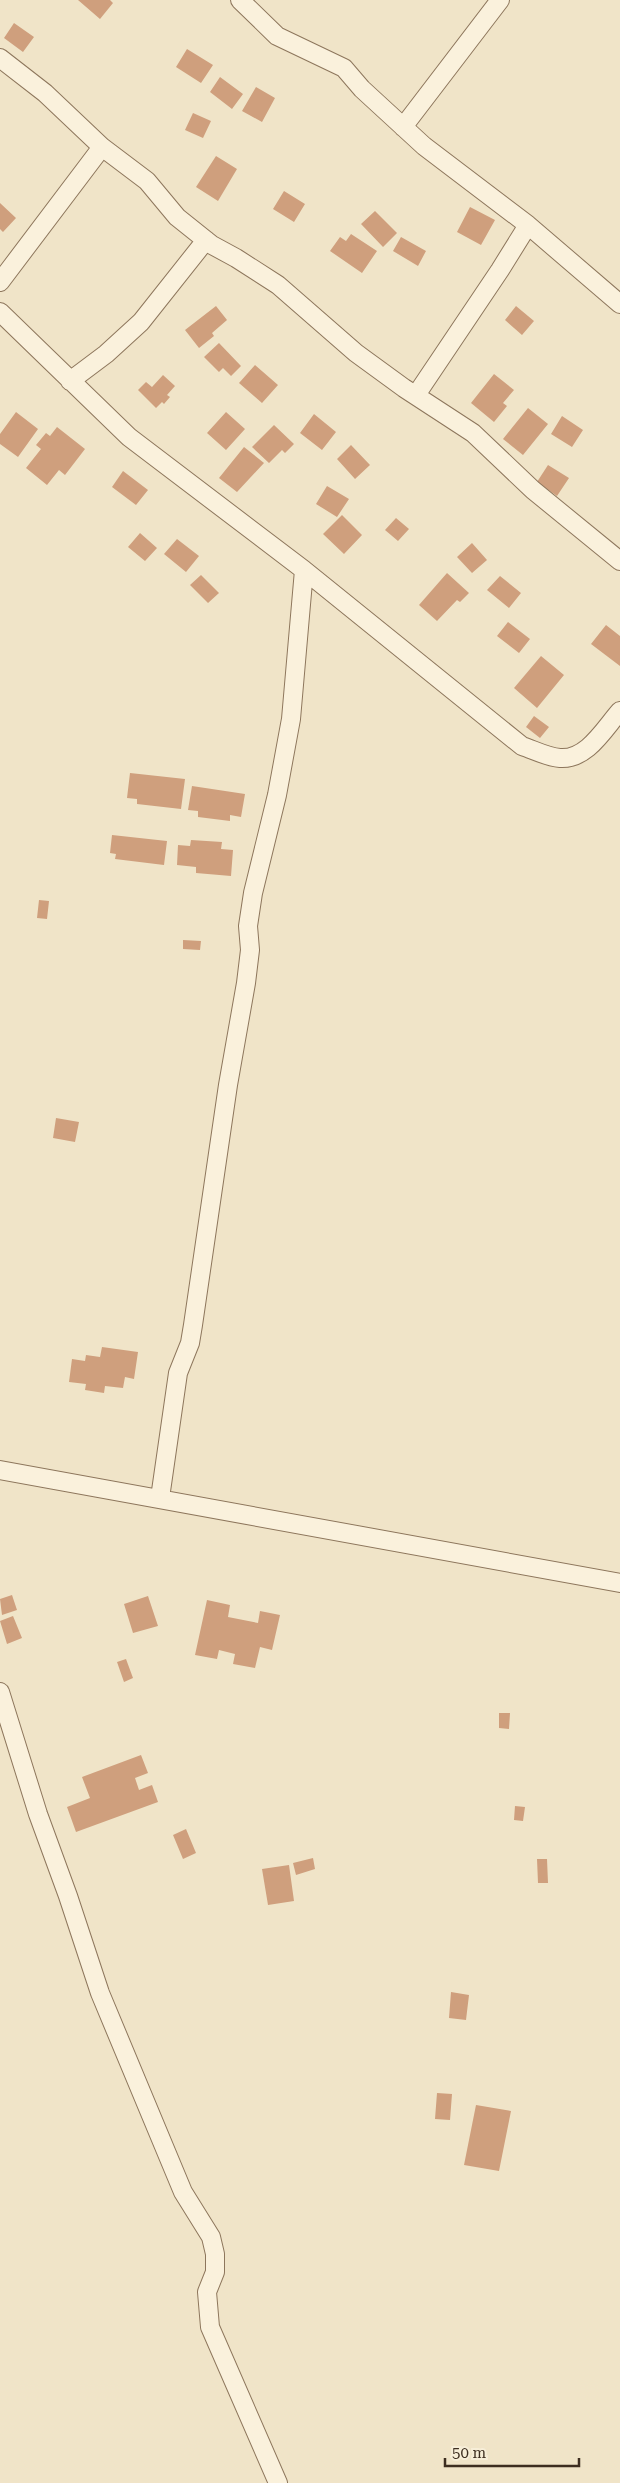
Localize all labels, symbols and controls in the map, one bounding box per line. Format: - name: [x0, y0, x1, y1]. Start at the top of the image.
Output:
- scale bar: [445, 2436, 579, 2468]
- text: 50 m: [452, 2444, 487, 2462]

